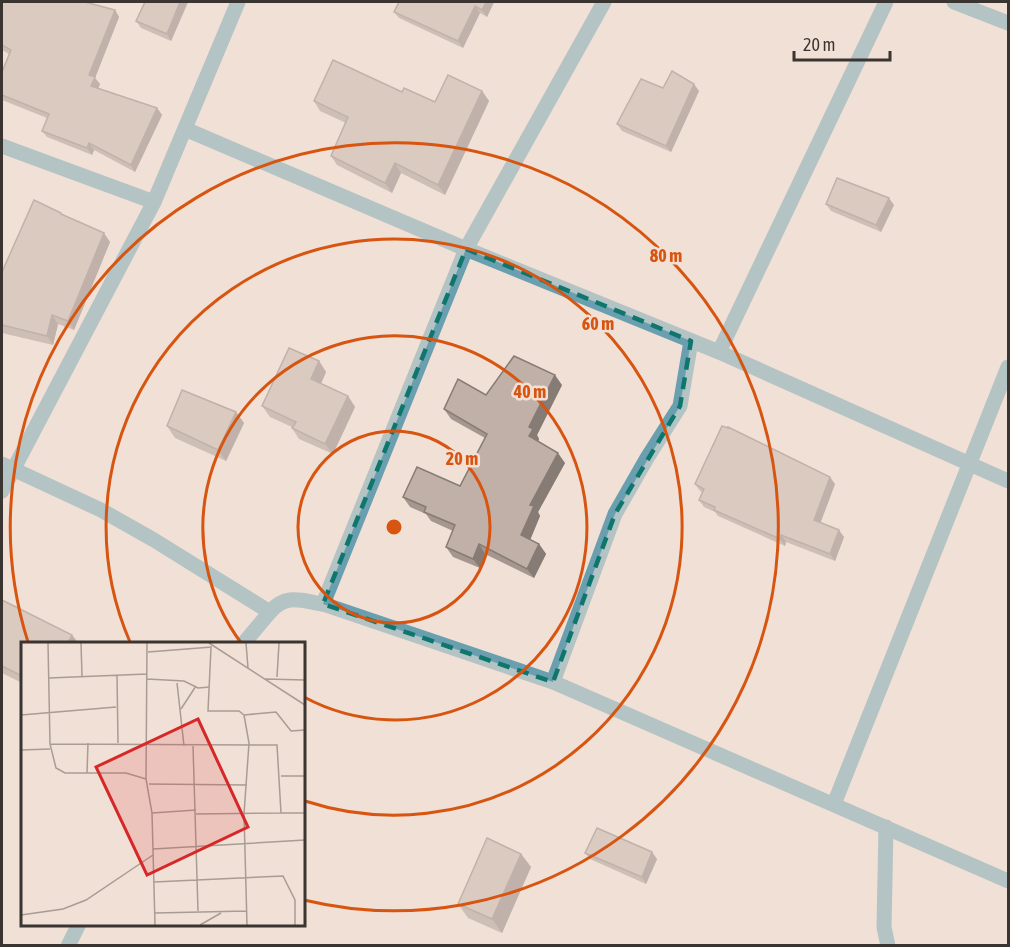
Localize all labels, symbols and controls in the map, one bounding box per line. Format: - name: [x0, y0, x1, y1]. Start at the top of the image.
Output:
- scale bar: [794, 24, 890, 62]
- text: 20 m: [803, 34, 835, 55]
- text: 80 m: [650, 245, 682, 266]
- text: 60 m: [582, 313, 614, 334]
- text: 40 m: [513, 381, 546, 402]
- text: 20 m: [446, 448, 478, 469]
- centre of rings: [384, 517, 404, 537]
- inset map: [21, 642, 304, 926]

